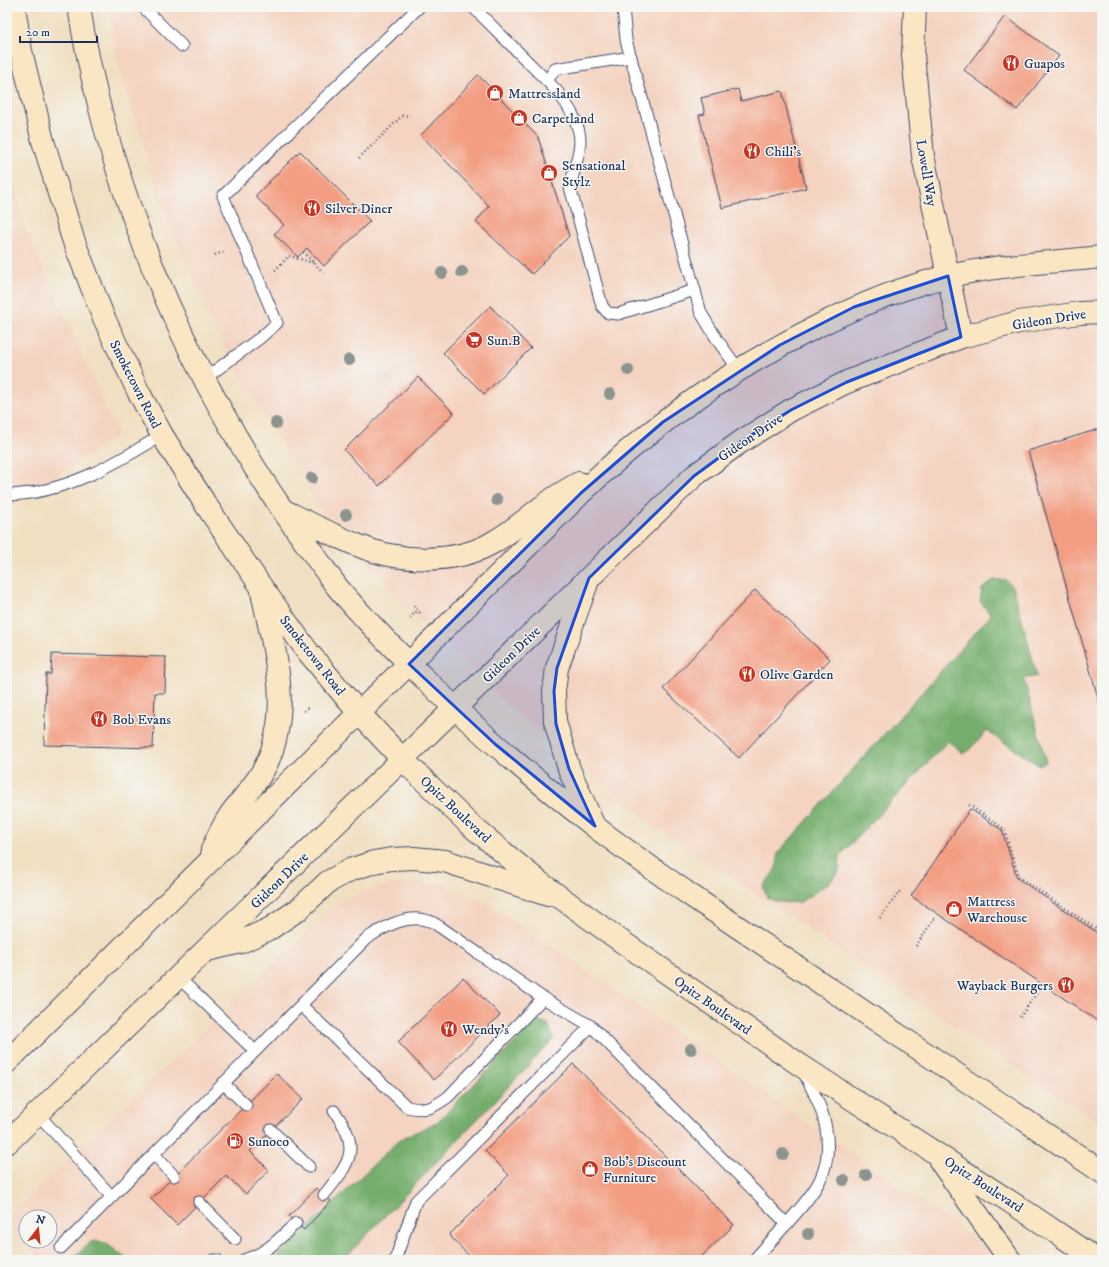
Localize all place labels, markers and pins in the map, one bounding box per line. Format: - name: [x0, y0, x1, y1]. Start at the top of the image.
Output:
- restaurant icon: Guapos: [1001, 53, 1021, 73]
- place label: Guapos: [1024, 55, 1065, 73]
- shop icon: Mattressland: [485, 83, 505, 103]
- place label: Mattressland: [508, 85, 580, 103]
- shop icon: Carpetland: [509, 108, 529, 128]
- place label: Carpetland: [532, 110, 594, 128]
- restaurant icon: Chili's: [742, 141, 762, 161]
- place label: Chili's: [765, 143, 801, 161]
- place label: Sensational Stylz: [562, 157, 626, 191]
- shop icon: Sensational Stylz: [539, 163, 559, 183]
- restaurant icon: Silver Diner: [302, 198, 322, 218]
- place label: Silver Diner: [325, 200, 393, 218]
- supermarket icon: Sun.B: [464, 330, 484, 350]
- place label: Sun.B: [487, 332, 521, 350]
- restaurant icon: Olive Garden: [737, 664, 757, 684]
- place label: Olive Garden: [760, 666, 834, 684]
- restaurant icon: Bob Evans: [89, 709, 109, 729]
- place label: Bob Evans: [112, 711, 171, 729]
- place label: Mattress Warehouse: [966, 893, 1027, 927]
- shop icon: Mattress Warehouse: [944, 899, 964, 919]
- restaurant icon: Wayback Burgers: [1056, 975, 1076, 995]
- place label: Wayback Burgers: [956, 977, 1053, 995]
- restaurant icon: Wendy's: [439, 1019, 459, 1039]
- place label: Wendy's: [461, 1021, 509, 1039]
- fuel station icon: Sunoco: [225, 1131, 245, 1151]
- place label: Sunoco: [248, 1133, 289, 1151]
- place label: Bob's Discount Furniture: [603, 1153, 687, 1187]
- shop icon: Bob's Discount Furniture: [580, 1159, 600, 1179]

